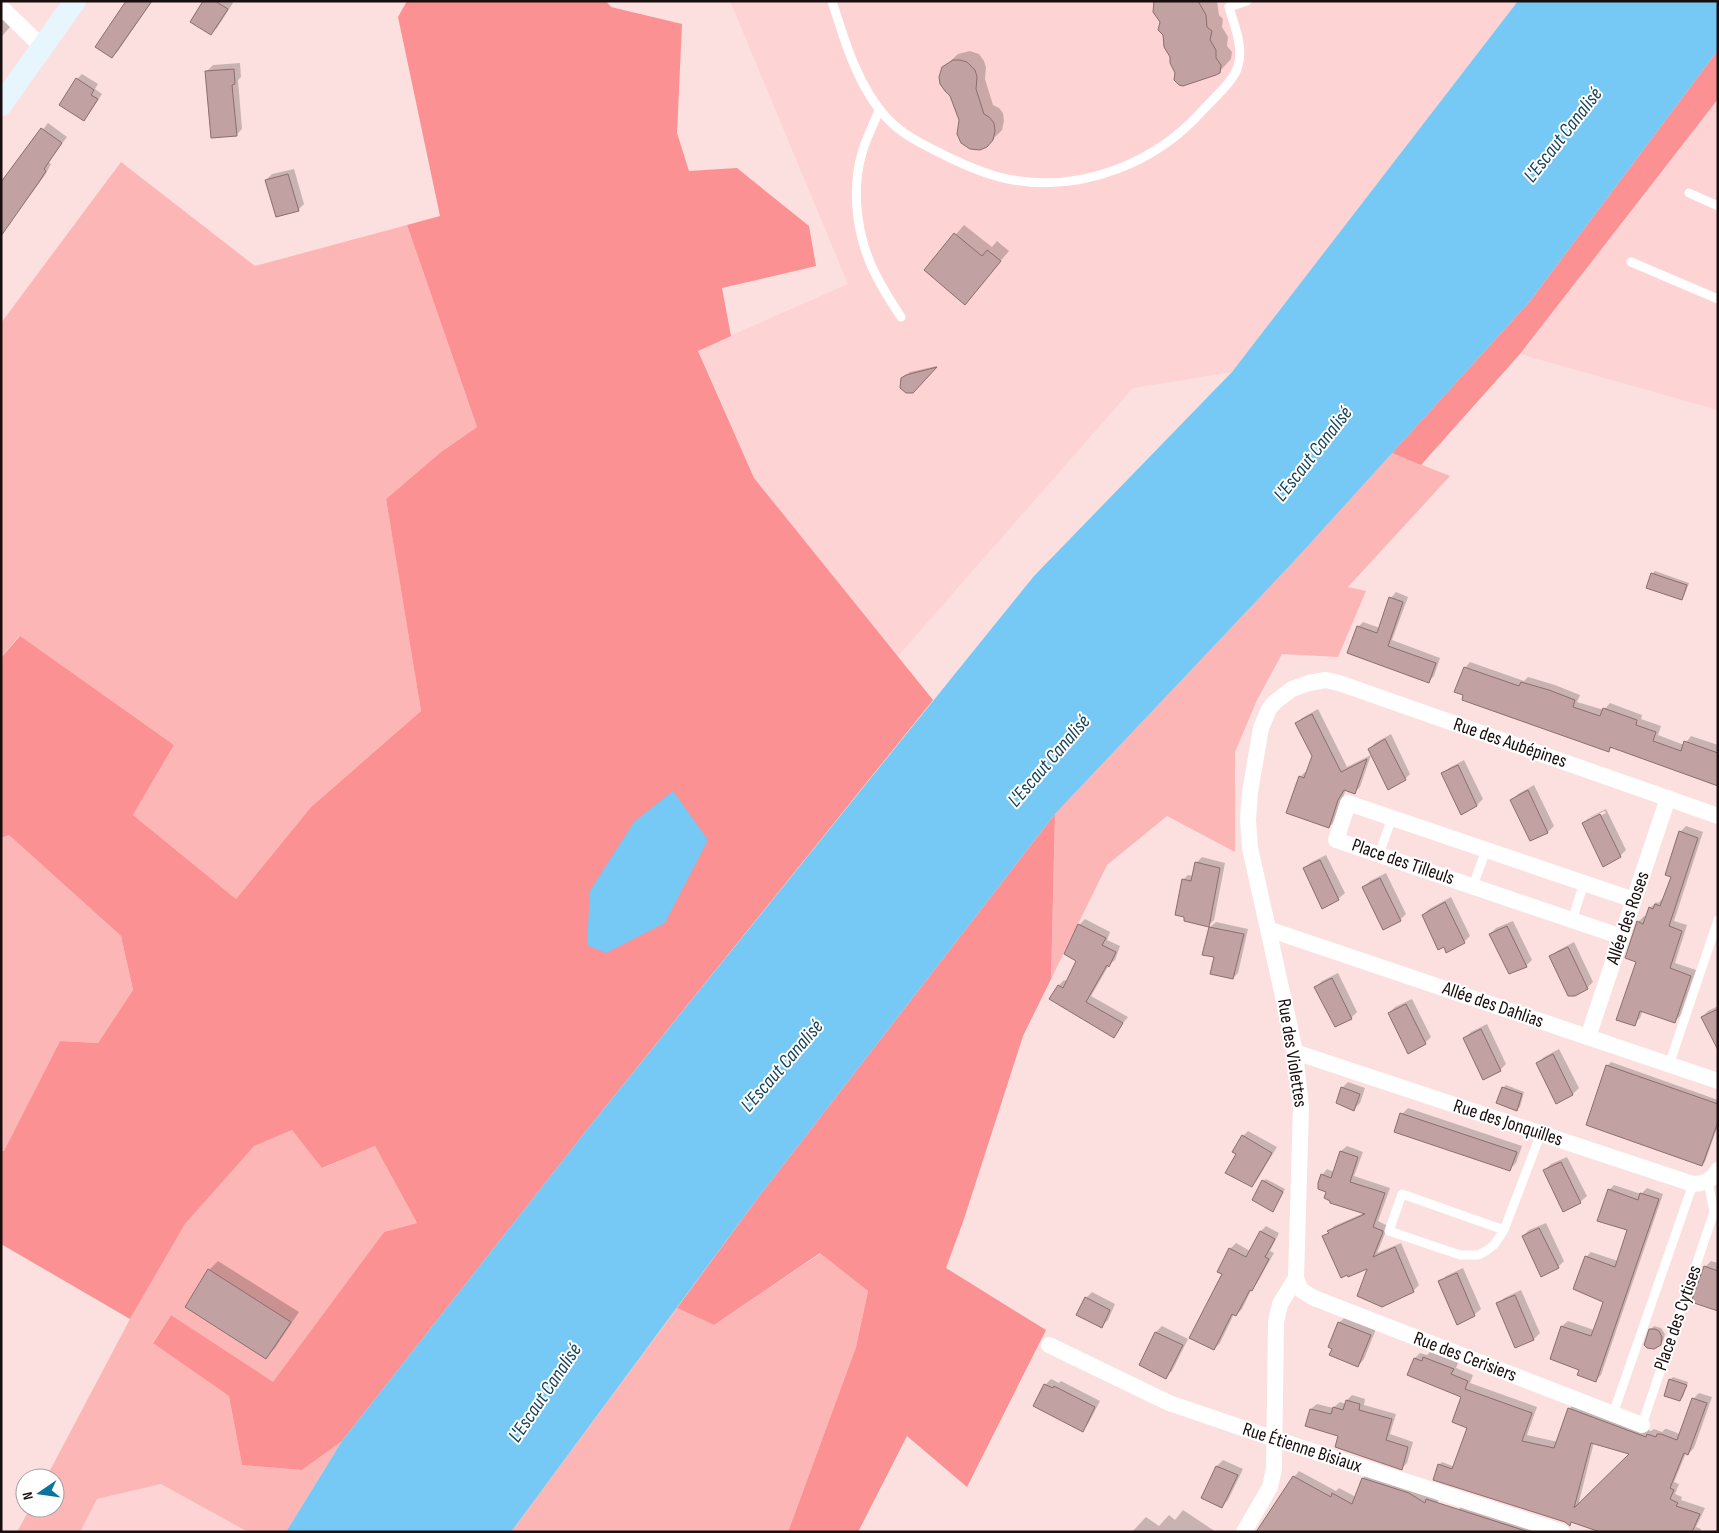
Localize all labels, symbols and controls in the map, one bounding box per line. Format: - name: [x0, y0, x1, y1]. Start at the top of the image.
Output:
- water label: L'Escaut Canalisé: [1518, 83, 1608, 187]
- water label: L'Escaut Canalisé: [1268, 402, 1358, 506]
- water label: L'Escaut Canalisé: [1003, 710, 1096, 812]
- street label: Rue des Aubépines: [1450, 713, 1570, 773]
- street label: Place des Tilleuls: [1349, 834, 1457, 890]
- street label: Allée des Roses: [1601, 868, 1655, 968]
- street label: Allée des Dahlias: [1438, 977, 1547, 1033]
- street label: Rue des Violettes: [1272, 997, 1312, 1109]
- water label: L'Escaut Canalisé: [736, 1015, 829, 1117]
- street label: Rue des Jonquilles: [1450, 1095, 1566, 1152]
- street label: Place des Cytises: [1649, 1262, 1707, 1374]
- street label: Rue des Cerisiers: [1410, 1327, 1520, 1387]
- water label: L'Escaut Canalisé: [503, 1339, 587, 1447]
- street label: Rue Étienne Bisiaux: [1240, 1418, 1364, 1478]
- north arrow: [15, 1468, 65, 1518]
- text: N: [19, 1490, 37, 1501]

